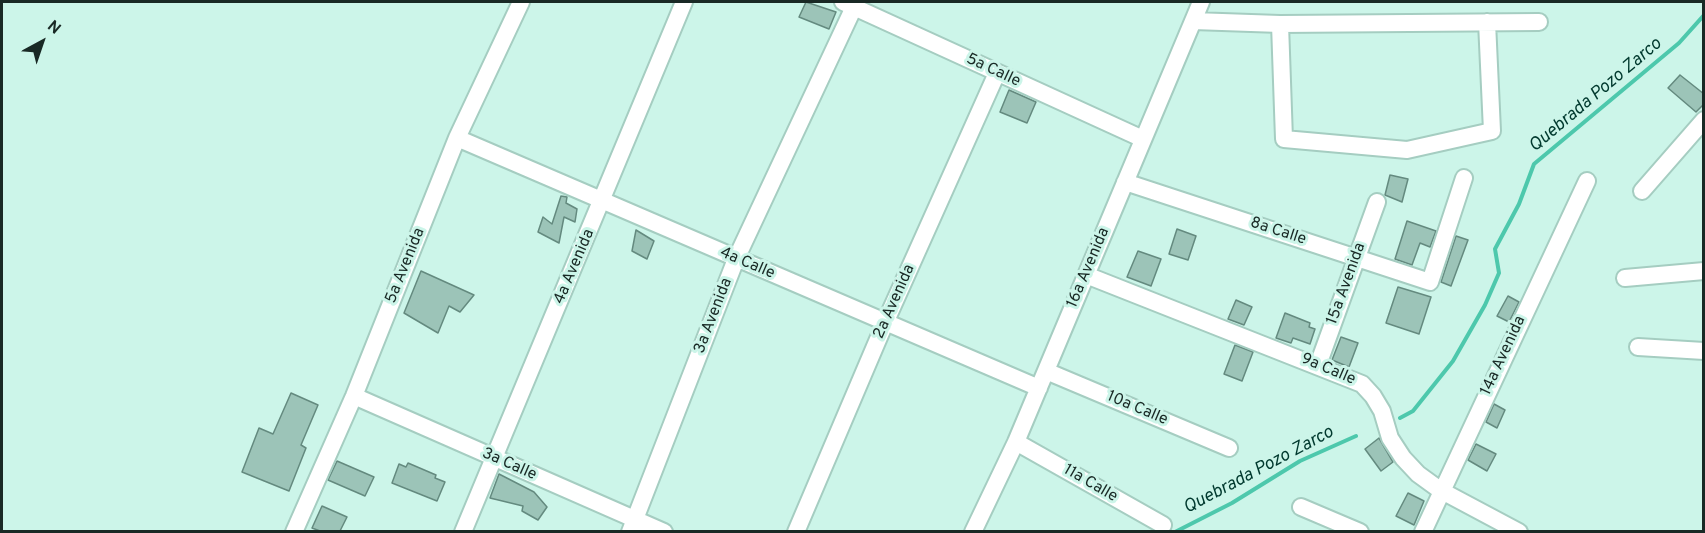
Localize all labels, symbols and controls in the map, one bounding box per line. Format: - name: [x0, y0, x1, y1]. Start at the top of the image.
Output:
- north arrow: [12, 12, 72, 72]
- text: N: [43, 17, 64, 40]
- water label: Quebrada Pozo Zarco: [1525, 34, 1667, 158]
- street label: 5a Calle: [963, 50, 1023, 92]
- street label: 8a Calle: [1248, 214, 1308, 250]
- street label: 16a Avenida: [1064, 225, 1114, 311]
- street label: 5a Avenida: [382, 226, 430, 306]
- street label: 4a Avenida: [551, 227, 599, 307]
- street label: 15a Avenida: [1323, 241, 1371, 327]
- street label: 4a Calle: [717, 244, 777, 284]
- street label: 2a Avenida: [870, 262, 920, 342]
- street label: 3a Avenida: [691, 276, 737, 356]
- street label: 14a Avenida: [1477, 313, 1531, 399]
- street label: 9a Calle: [1298, 350, 1358, 390]
- street label: 10a Calle: [1104, 388, 1170, 430]
- water label: Quebrada Pozo Zarco: [1180, 422, 1338, 520]
- street label: 3a Calle: [479, 444, 539, 486]
- street label: 11a Calle: [1059, 461, 1121, 507]

